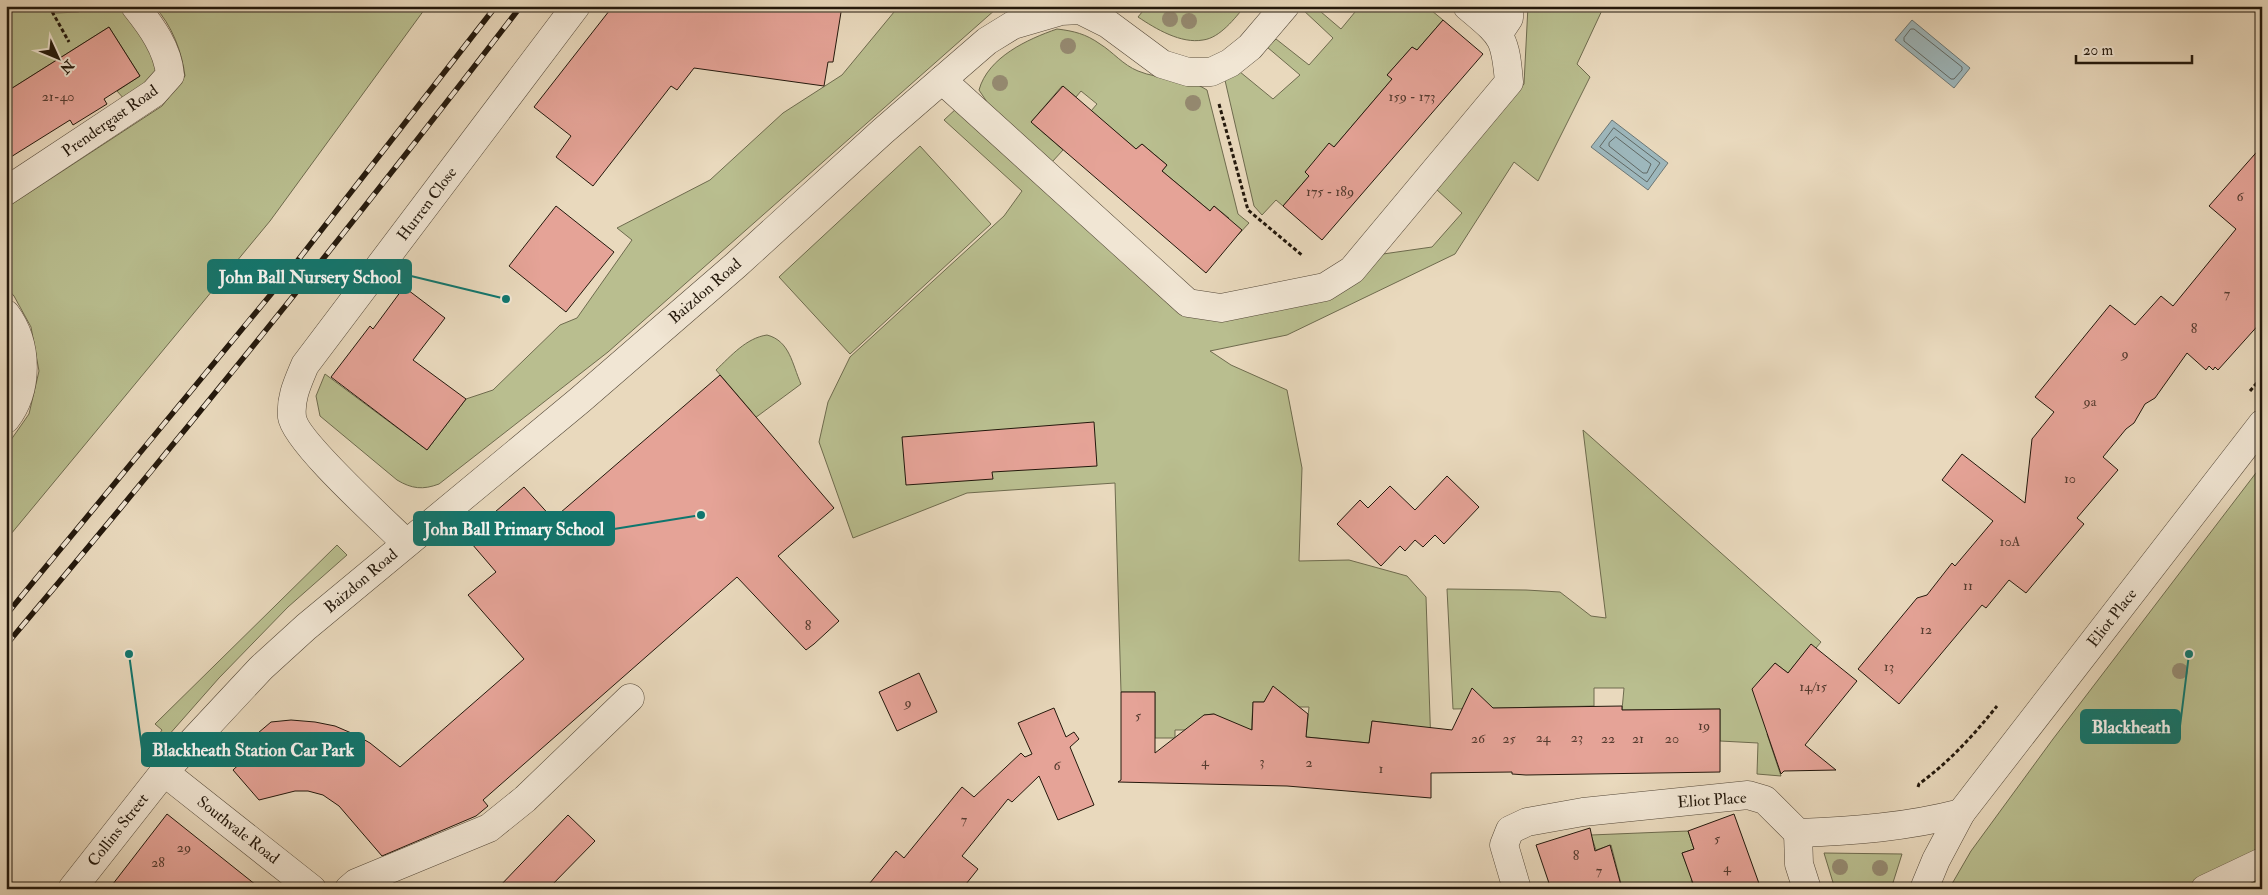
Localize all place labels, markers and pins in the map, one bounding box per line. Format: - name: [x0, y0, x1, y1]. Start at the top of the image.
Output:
- callout: John Ball Nursery School: [208, 260, 411, 293]
- callout: John Ball Primary School: [414, 512, 614, 545]
- callout: Blackheath: [2081, 710, 2180, 743]
- callout: Blackheath Station Car Park: [142, 733, 364, 766]

